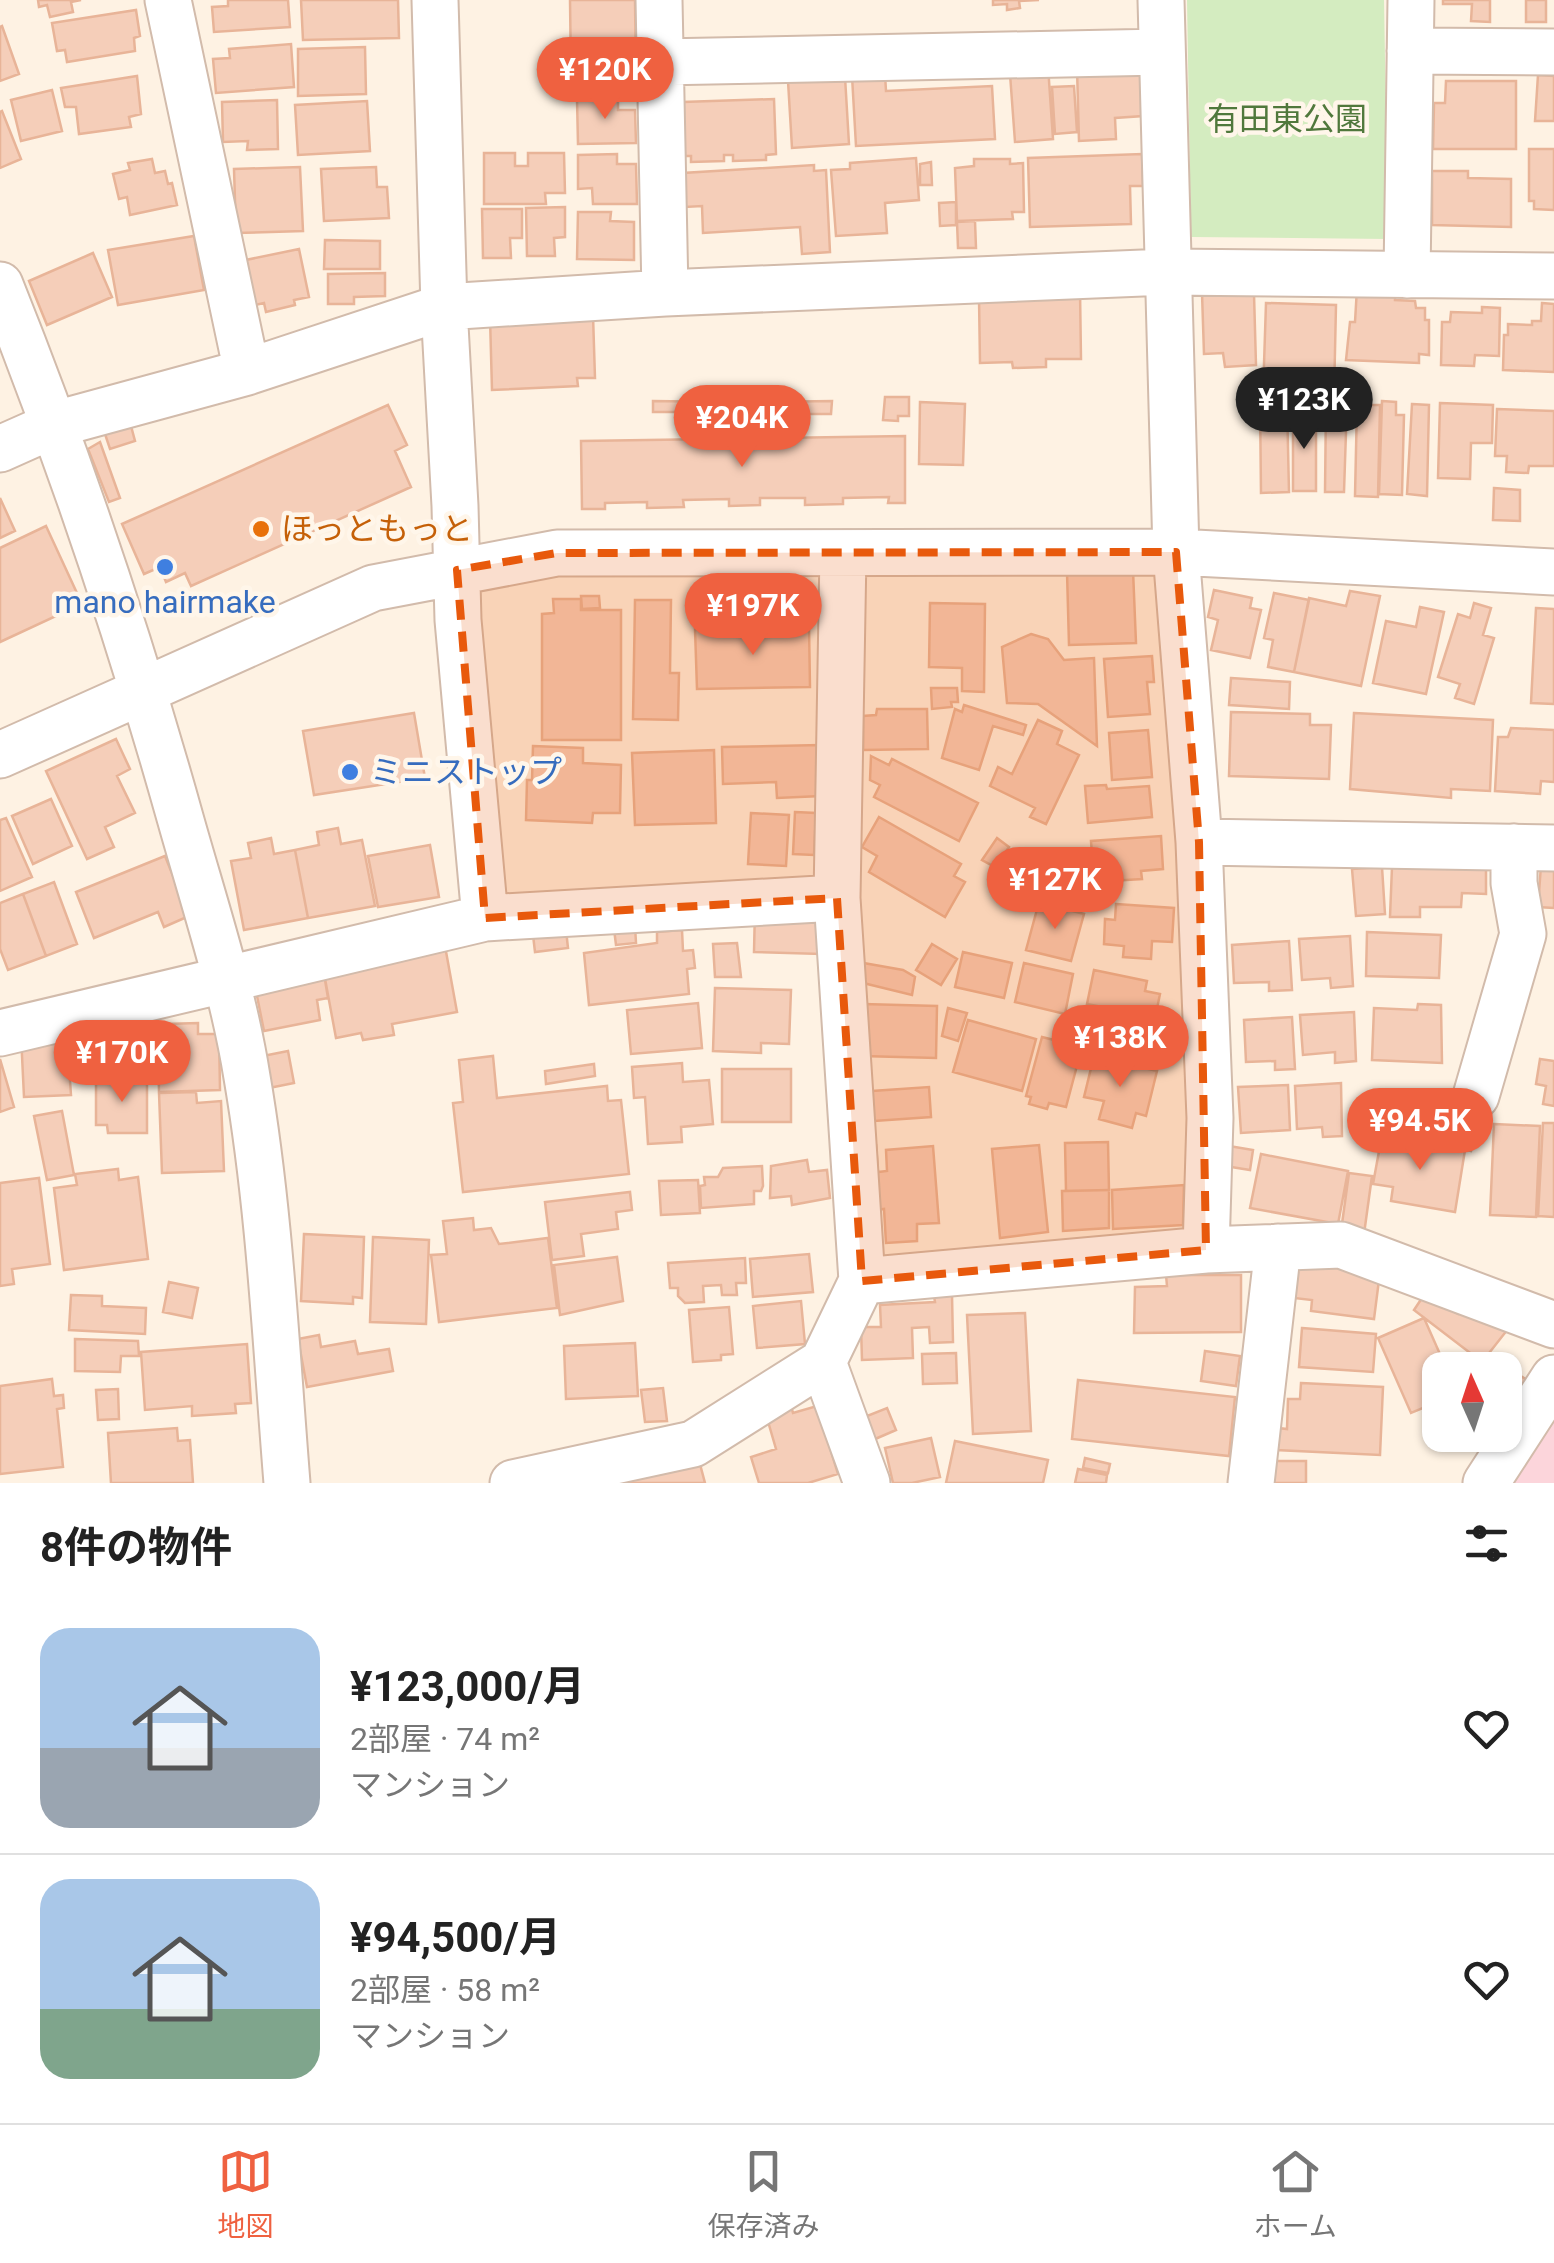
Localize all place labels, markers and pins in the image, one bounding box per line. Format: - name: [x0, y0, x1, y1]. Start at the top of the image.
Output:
- pin: ¥120K: [535, 37, 675, 122]
- pin: ¥123K: [1234, 367, 1374, 452]
- pin: ¥204K: [672, 385, 812, 470]
- place label: ほっともっと: [281, 510, 473, 548]
- marker: ほっともっと: [250, 518, 272, 540]
- marker: mano hairmake: [154, 556, 176, 578]
- pin: ¥197K: [683, 573, 823, 658]
- place label: mano hairmake: [54, 583, 276, 621]
- place label: ミニストップ: [370, 753, 562, 791]
- marker: ミニストップ: [339, 761, 361, 783]
- pin: ¥127K: [985, 847, 1125, 932]
- pin: ¥138K: [1050, 1005, 1190, 1090]
- pin: ¥170K: [52, 1020, 192, 1105]
- pin: ¥94.5K: [1339, 1088, 1501, 1173]

